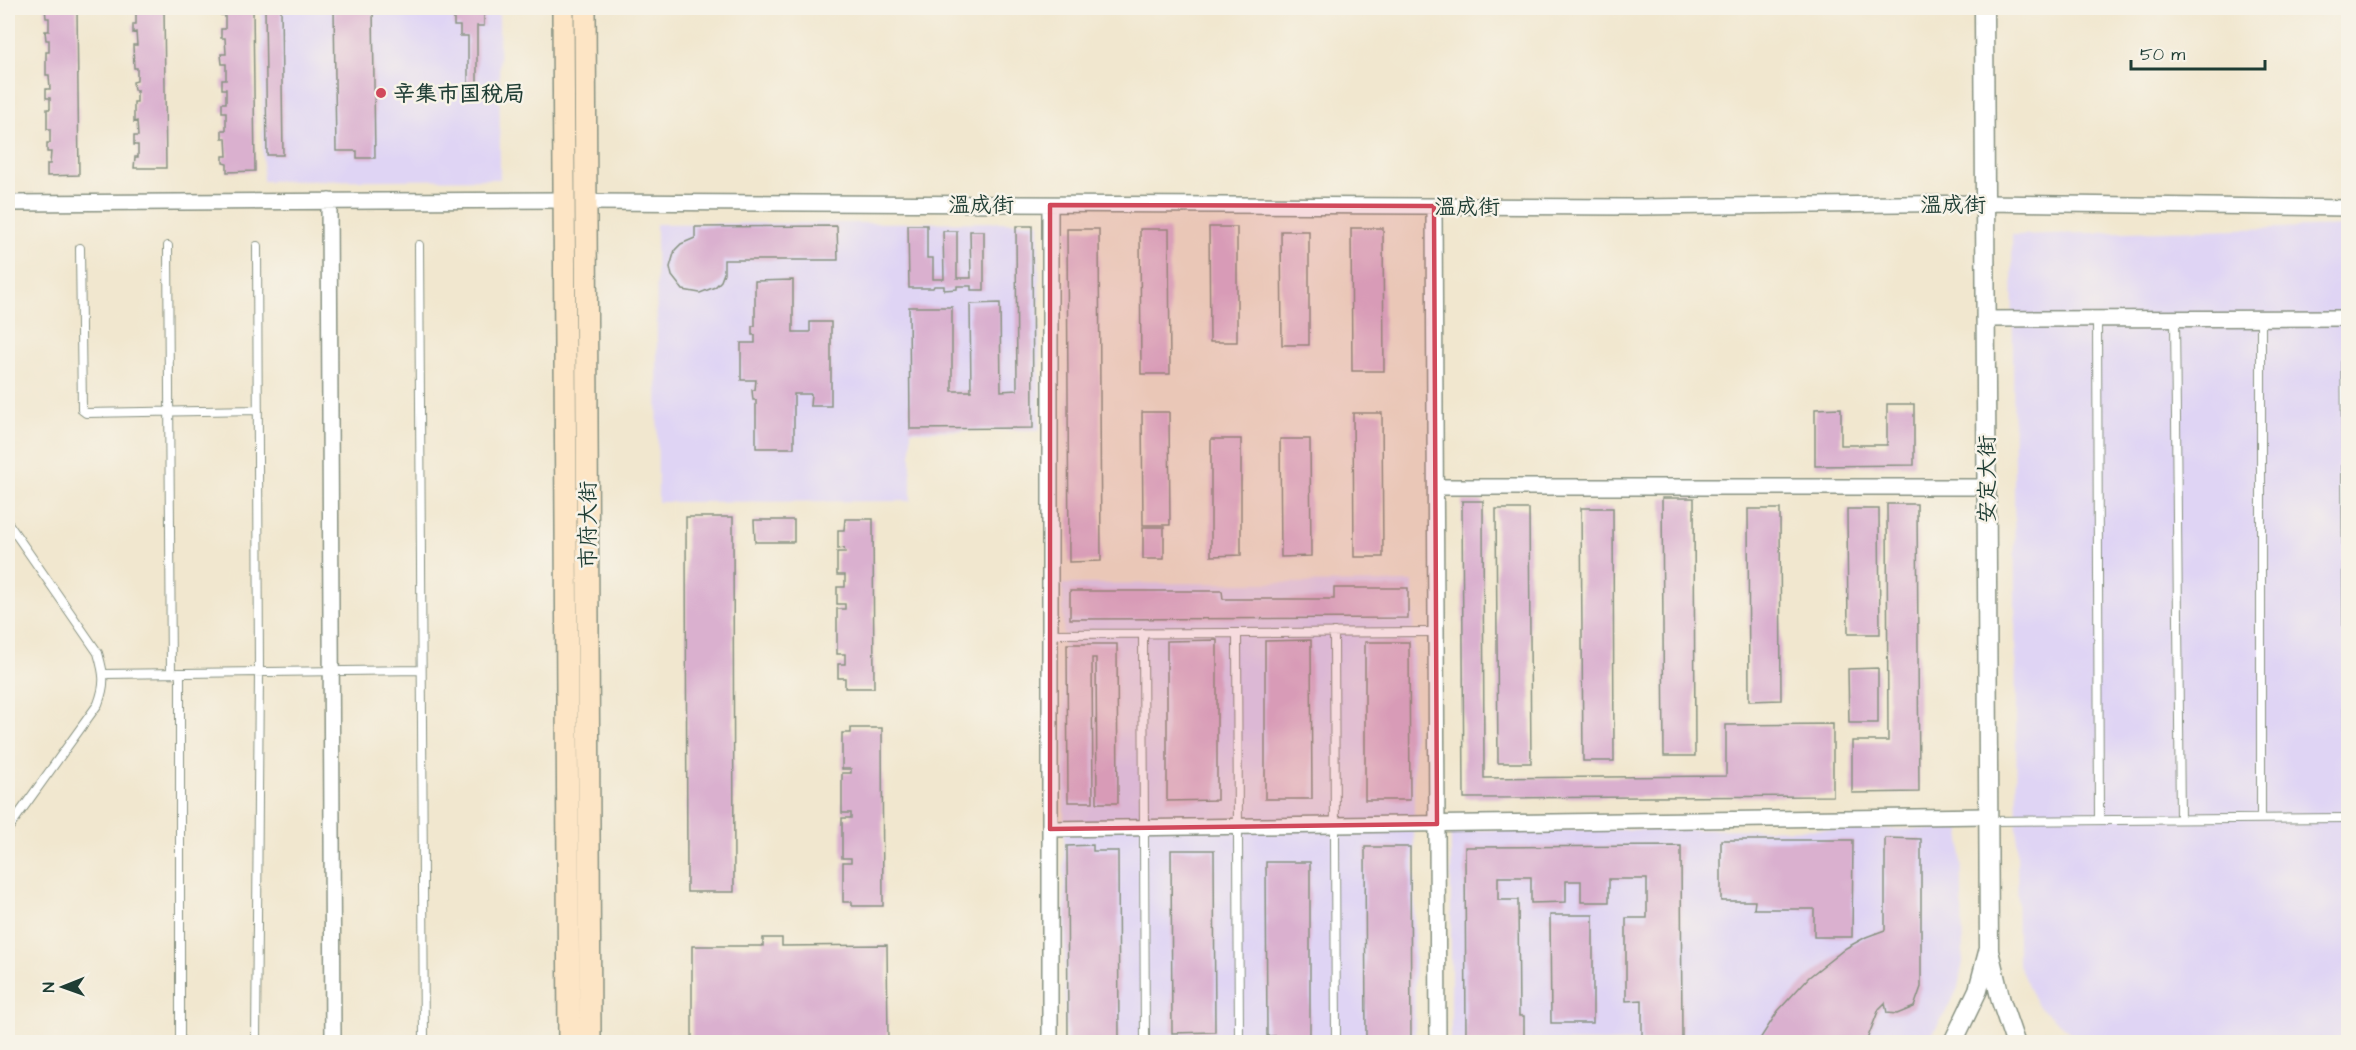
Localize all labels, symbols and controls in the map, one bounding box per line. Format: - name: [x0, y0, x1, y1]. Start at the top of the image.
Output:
- scale bar: [2131, 33, 2264, 71]
- text: 50 m: [2140, 42, 2185, 67]
- place label: 辛集市国税局: [393, 79, 525, 110]
- marker: 辛集市国税局: [374, 86, 388, 100]
- street label: 温成街: [948, 190, 1014, 221]
- street label: 温成街: [1920, 190, 1986, 221]
- street label: 温成街: [1434, 192, 1500, 223]
- street label: 安定大街: [1972, 435, 2003, 523]
- street label: 市府大街: [573, 481, 604, 569]
- north arrow: [33, 957, 93, 1017]
- text: N: [38, 982, 60, 992]

